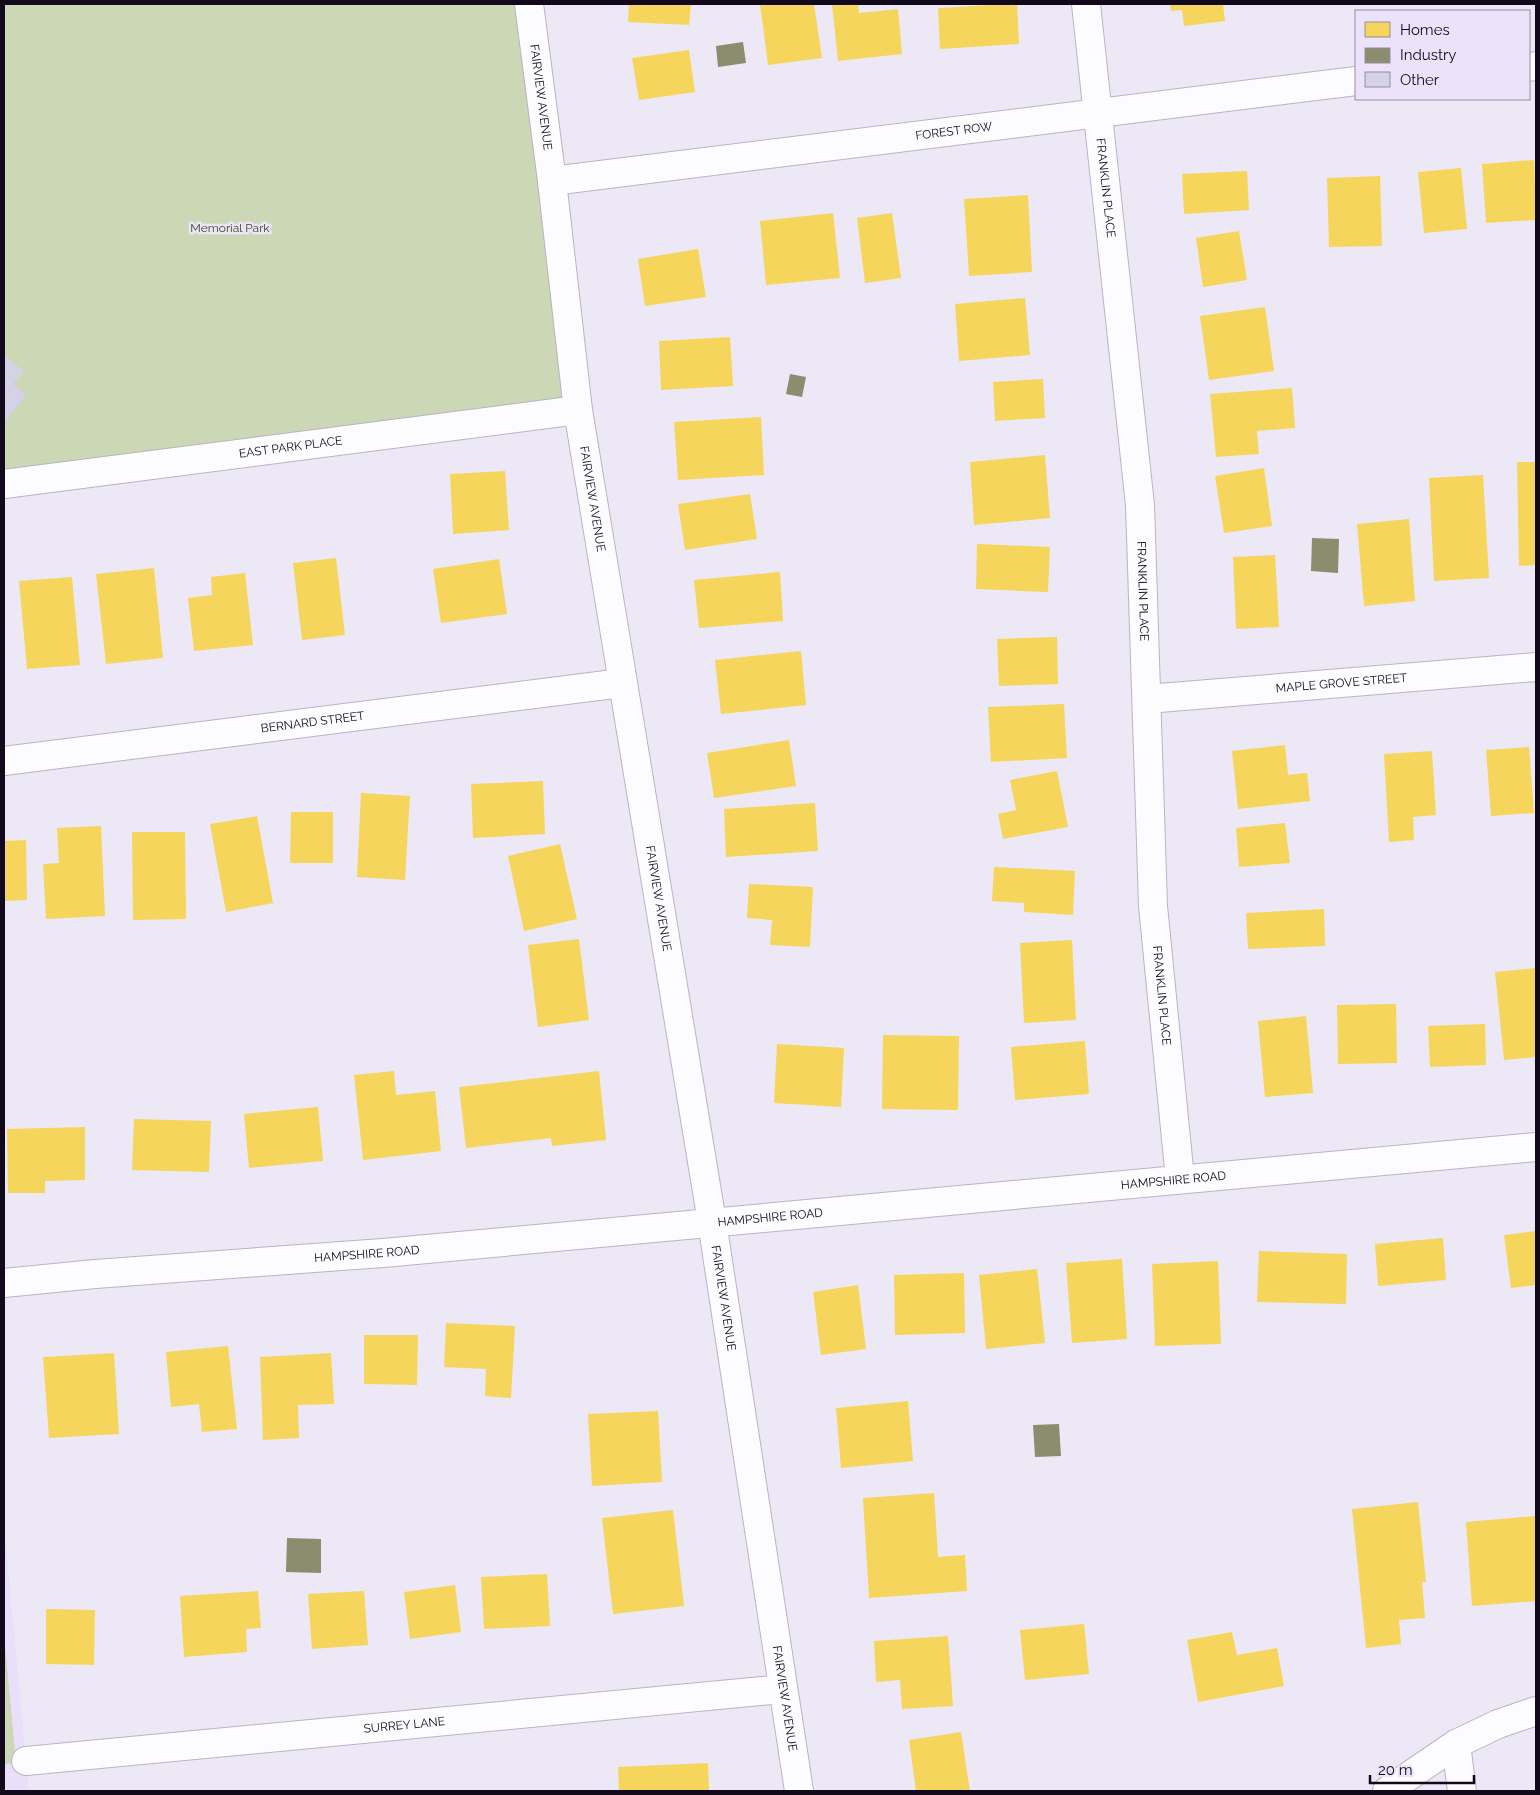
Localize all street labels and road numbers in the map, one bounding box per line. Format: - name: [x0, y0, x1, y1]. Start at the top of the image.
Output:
- street label: FAIRVIEW AVENUE: [527, 43, 555, 151]
- street label: FOREST ROW: [915, 119, 994, 143]
- street label: FRANKLIN PLACE: [1093, 137, 1118, 238]
- street label: EAST PARK PLACE: [238, 433, 343, 461]
- street label: FAIRVIEW AVENUE: [577, 445, 608, 553]
- street label: FRANKLIN PLACE: [1134, 541, 1151, 641]
- street label: MAPLE GROVE STREET: [1275, 671, 1408, 695]
- street label: BERNARD STREET: [260, 708, 366, 736]
- street label: FAIRVIEW AVENUE: [643, 845, 674, 952]
- street label: FRANKLIN PLACE: [1150, 945, 1174, 1046]
- street label: HAMPSHIRE ROAD: [1120, 1168, 1227, 1192]
- street label: HAMPSHIRE ROAD: [717, 1206, 824, 1229]
- street label: HAMPSHIRE ROAD: [314, 1243, 420, 1265]
- street label: FAIRVIEW AVENUE: [709, 1244, 739, 1352]
- street label: FAIRVIEW AVENUE: [770, 1645, 800, 1752]
- street label: SURREY LANE: [363, 1714, 446, 1736]

